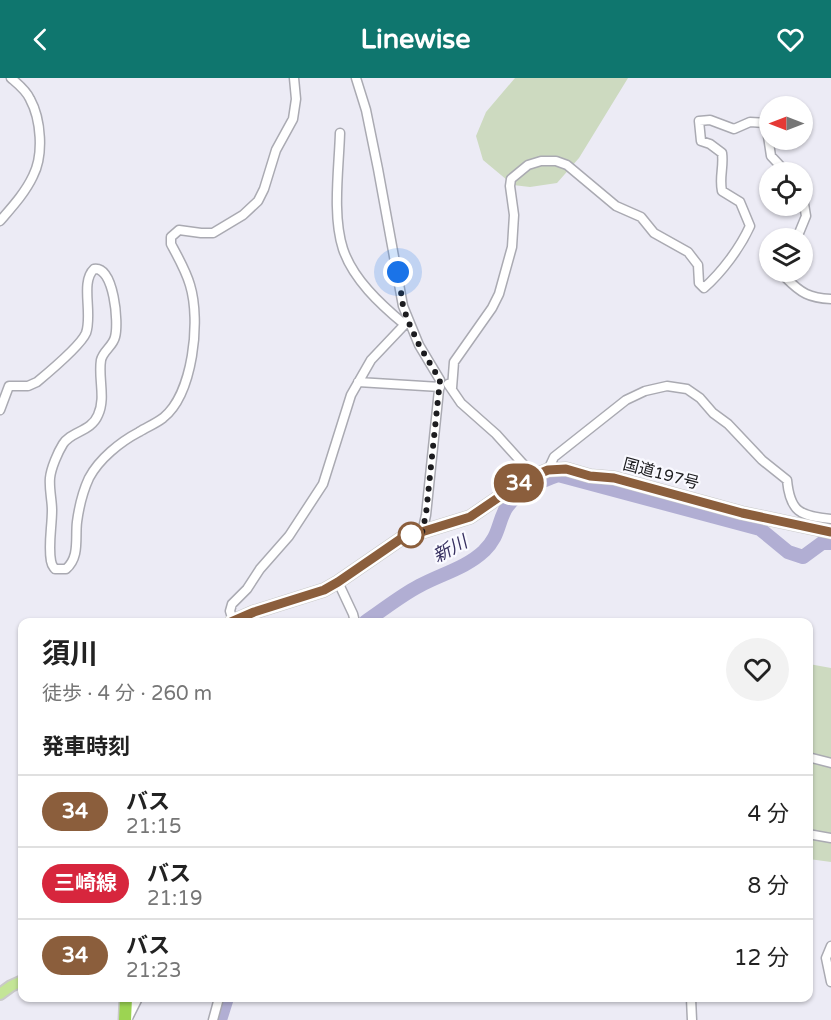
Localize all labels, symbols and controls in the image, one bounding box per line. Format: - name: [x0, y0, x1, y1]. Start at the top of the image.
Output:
- icon: back: [24, 23, 57, 56]
- text: Linewise: [360, 23, 471, 56]
- icon: heart: [774, 23, 807, 56]
- north arrow: [759, 96, 813, 150]
- map controls: [759, 96, 813, 282]
- button: locate: [759, 162, 813, 216]
- button: layers: [759, 228, 813, 282]
- your location: [383, 257, 413, 287]
- street label: 国道197号: [621, 454, 701, 494]
- line badge: 34: [492, 464, 546, 502]
- text: 34: [506, 471, 532, 496]
- unlabelled marker: [398, 522, 424, 548]
- water label: 新川: [429, 530, 473, 567]
- text: 須川: [42, 637, 98, 671]
- button: heart: [726, 638, 789, 701]
- text: 徒歩 · 4 分 · 260 m: [42, 682, 212, 706]
- text: 発車時刻: [42, 734, 130, 760]
- text: バス: [126, 789, 170, 815]
- text: 34: [62, 799, 88, 824]
- text: 4 分: [747, 801, 789, 827]
- text: 21:15: [126, 815, 181, 839]
- text: バス: [147, 861, 191, 887]
- text: 三崎線: [54, 871, 117, 896]
- text: 8 分: [747, 873, 789, 899]
- text: 21:19: [147, 887, 202, 911]
- text: バス: [126, 933, 170, 959]
- text: 34: [62, 943, 88, 968]
- text: 12 分: [734, 945, 789, 971]
- text: 21:23: [126, 959, 181, 983]

